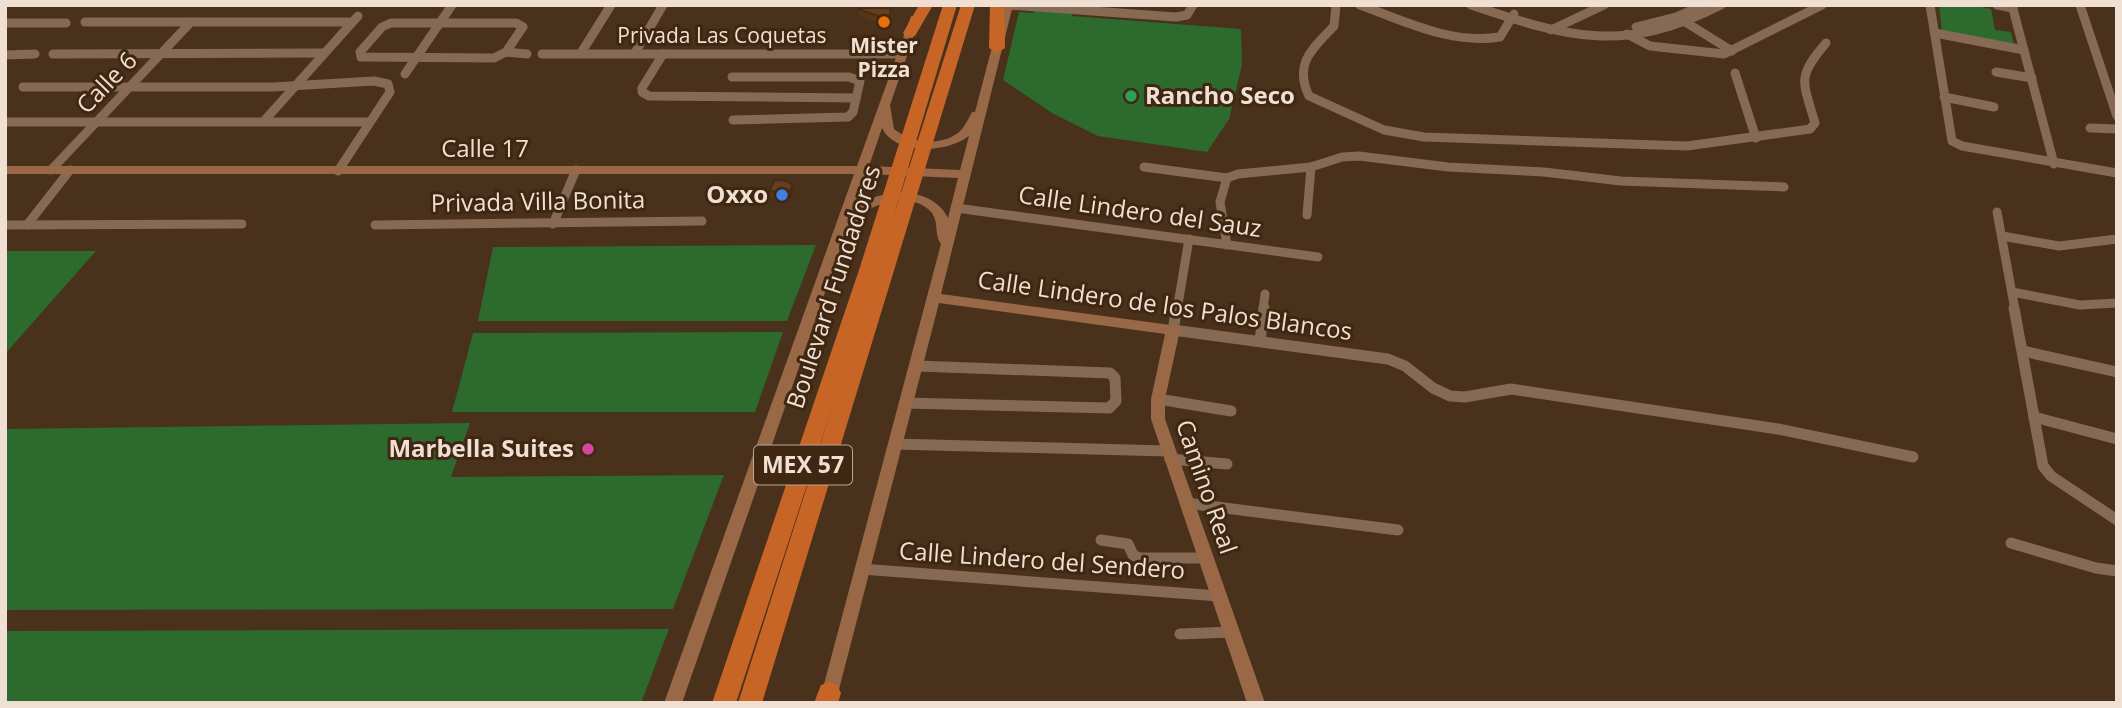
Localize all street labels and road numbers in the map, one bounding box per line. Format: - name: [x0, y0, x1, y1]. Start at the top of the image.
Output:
- street label: Privada Las Coquetas: [617, 21, 827, 49]
- street label: Calle 6: [68, 44, 143, 120]
- street label: Calle 17: [441, 131, 529, 164]
- street label: Boulevard Fundadores: [778, 161, 888, 412]
- street label: Calle Lindero del Sauz: [1017, 177, 1264, 244]
- street label: Privada Villa Bonita: [430, 182, 646, 219]
- street label: Calle Lindero de los Palos Blancos: [976, 262, 1355, 347]
- street label: Camino Real: [1169, 415, 1246, 558]
- road number: MEX 57: [754, 446, 852, 485]
- street label: Calle Lindero del Sendero: [898, 533, 1186, 586]

